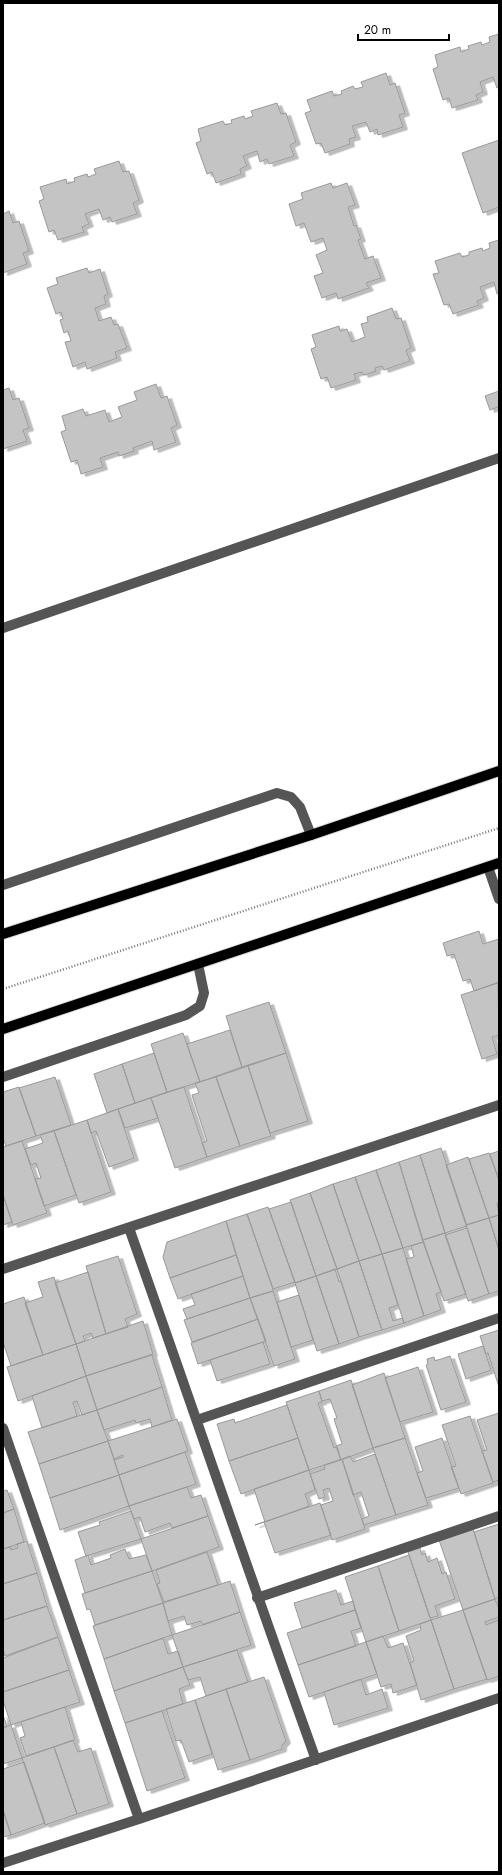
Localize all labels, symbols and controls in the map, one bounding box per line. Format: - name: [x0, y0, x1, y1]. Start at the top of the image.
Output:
- scale bar: [358, 16, 449, 42]
- text: 20 m: [364, 21, 391, 39]

